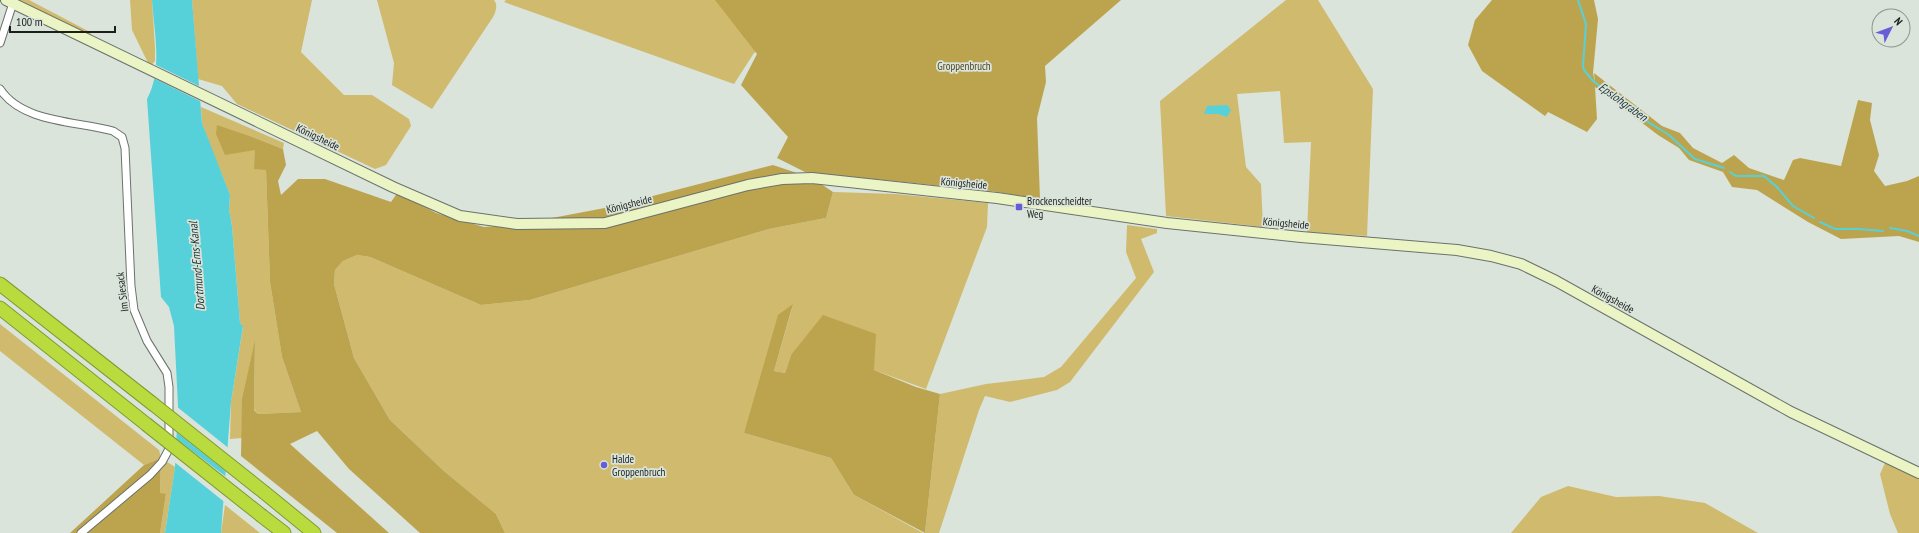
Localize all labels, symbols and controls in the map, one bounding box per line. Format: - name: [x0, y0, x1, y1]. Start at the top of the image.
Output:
- scale bar: [10, 8, 115, 34]
- north arrow: [1871, 8, 1911, 48]
- text: 100 m: [16, 14, 43, 29]
- text: N: [1891, 14, 1906, 28]
- park label: Groppenbruch: [937, 59, 991, 73]
- water label: Epslohgraben: [1596, 79, 1651, 125]
- street label: Königsheide: [294, 121, 342, 154]
- street label: Königsheide: [940, 174, 988, 192]
- street label: Königsheide: [605, 191, 654, 216]
- place label: Brockenscheidter Weg: [1027, 194, 1092, 221]
- marker: Brockenscheidter Weg: [1014, 202, 1024, 212]
- street label: Königsheide: [1262, 214, 1310, 232]
- water label: Dortmund-Ems-Kanal: [185, 220, 208, 311]
- street label: Im Siesack: [113, 271, 131, 313]
- street label: Königsheide: [1589, 282, 1637, 317]
- place label: Halde Groppenbruch: [612, 452, 666, 479]
- marker: Halde Groppenbruch: [599, 460, 609, 470]

